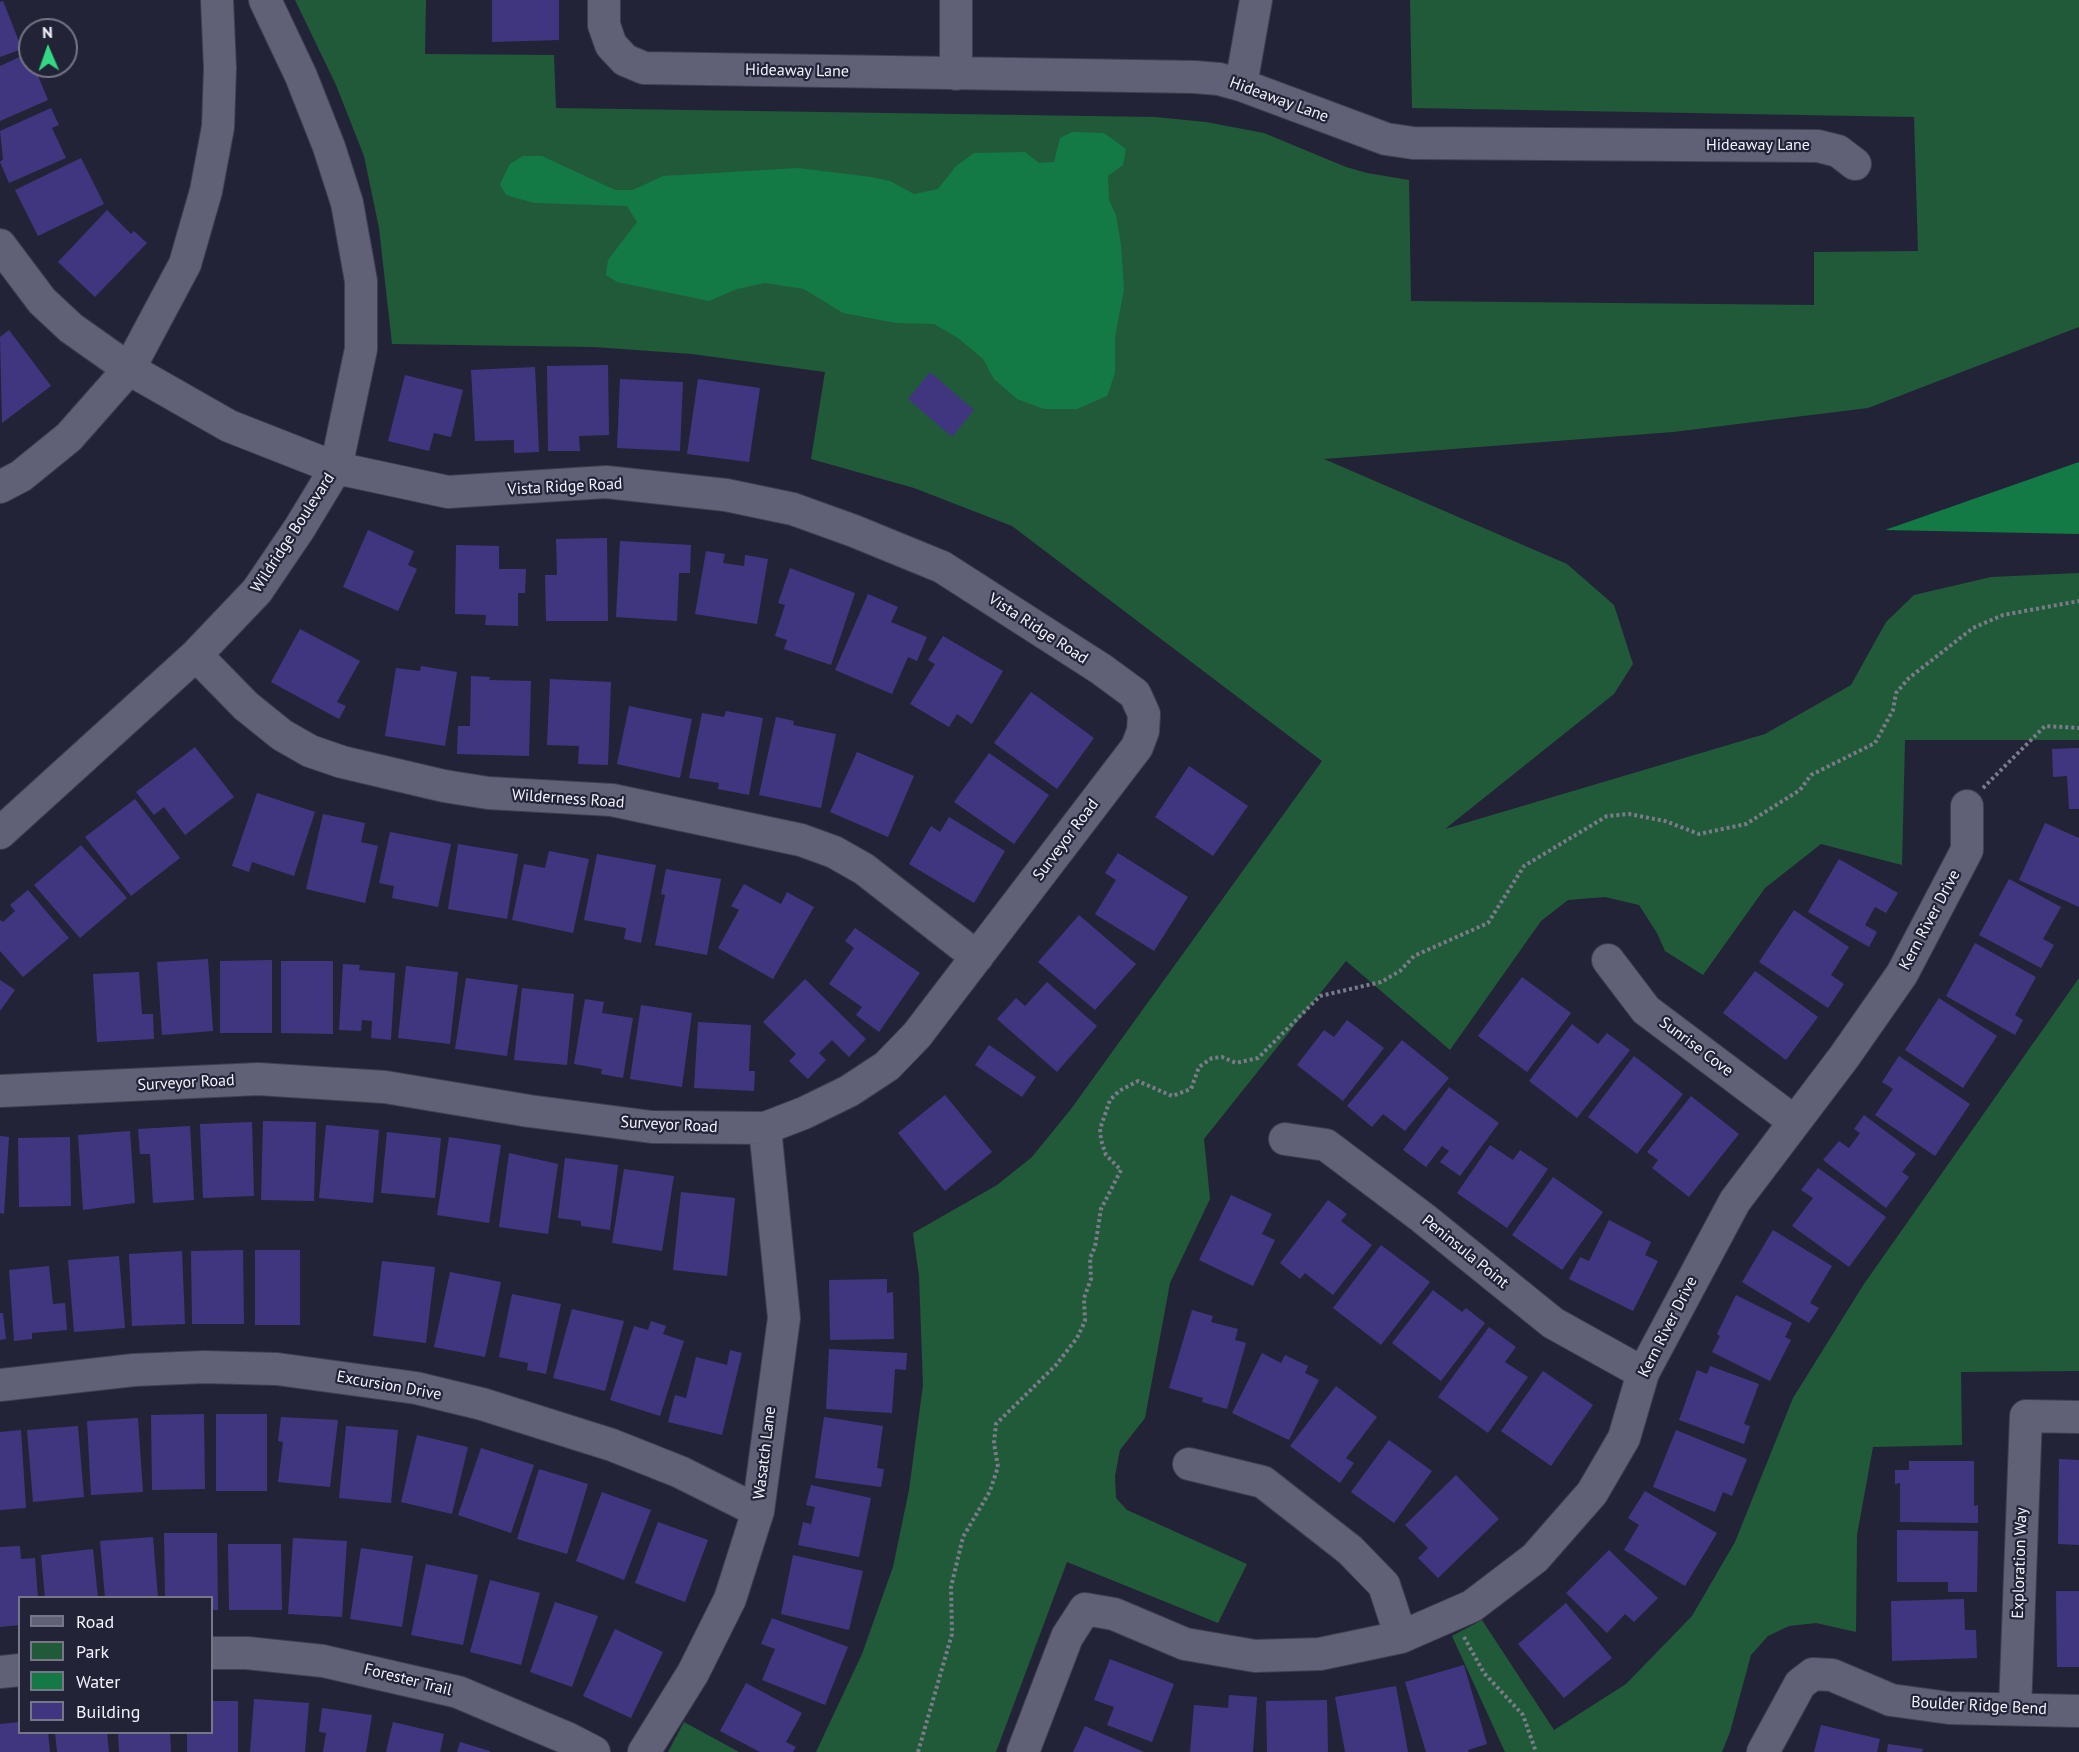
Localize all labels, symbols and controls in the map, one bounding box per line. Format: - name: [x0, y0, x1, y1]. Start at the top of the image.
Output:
- north arrow: [18, 18, 78, 78]
- text: N: [42, 22, 53, 42]
- street label: Hideaway Lane: [745, 60, 849, 82]
- street label: Hideaway Lane: [1227, 73, 1331, 127]
- street label: Hideaway Lane: [1706, 135, 1810, 155]
- street label: Wildridge Boulevard: [247, 470, 339, 596]
- street label: Vista Ridge Road: [507, 474, 623, 500]
- street label: Vista Ridge Road: [985, 590, 1091, 668]
- street label: Wilderness Road: [511, 785, 625, 813]
- street label: Surveyor Road: [1029, 795, 1103, 885]
- street label: Kern River Drive: [1896, 867, 1964, 973]
- street label: Sunrise Cove: [1655, 1013, 1737, 1081]
- street label: Surveyor Road: [137, 1071, 235, 1095]
- street label: Surveyor Road: [620, 1113, 718, 1137]
- street label: Peninsula Point: [1418, 1211, 1512, 1293]
- street label: Kern River Drive: [1634, 1273, 1702, 1381]
- street label: Excursion Drive: [335, 1367, 443, 1405]
- street label: Wasatch Lane: [750, 1405, 780, 1501]
- street label: Exploration Way: [2008, 1507, 2032, 1619]
- legend: [18, 1596, 213, 1734]
- text: Road: [76, 1610, 114, 1633]
- text: Park: [76, 1640, 109, 1663]
- street label: Forester Trail: [362, 1660, 454, 1700]
- text: Water: [76, 1670, 120, 1693]
- street label: Boulder Ridge Bend: [1911, 1693, 2047, 1719]
- text: Building: [76, 1700, 140, 1723]

